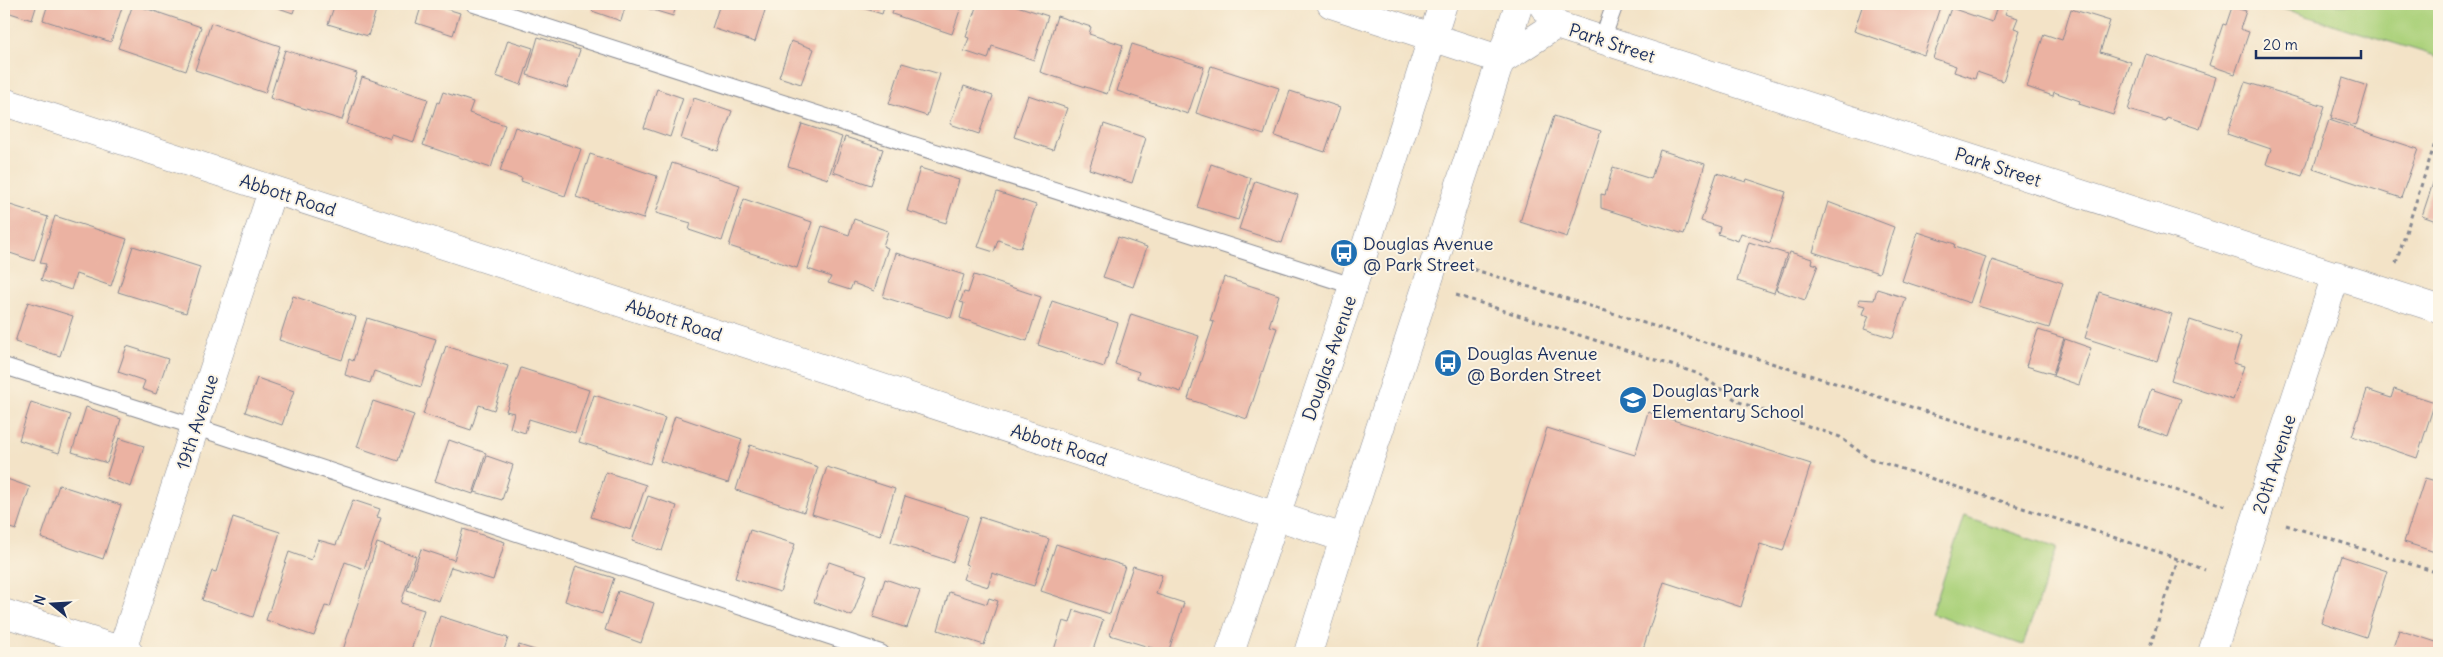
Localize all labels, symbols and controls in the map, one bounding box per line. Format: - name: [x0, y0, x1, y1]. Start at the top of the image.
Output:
- street label: Park Street: [1566, 18, 1658, 68]
- scale bar: [2256, 28, 2360, 60]
- text: 20 m: [2263, 35, 2298, 54]
- street label: Park Street: [1952, 142, 2044, 192]
- street label: Abbott Road: [237, 169, 340, 222]
- place label: Douglas Avenue @ Park Street: [1363, 232, 1493, 276]
- bus stop icon: Douglas Avenue @ Park Street: [1329, 238, 1359, 268]
- street label: Douglas Avenue: [1297, 293, 1361, 423]
- street label: Abbott Road: [623, 294, 726, 347]
- place label: Douglas Avenue @ Borden Street: [1467, 342, 1601, 386]
- bus stop icon: Douglas Avenue @ Borden Street: [1433, 348, 1463, 378]
- street label: 19th Avenue: [171, 372, 223, 472]
- place label: Douglas Park Elementary School: [1652, 379, 1804, 423]
- school or university icon: Douglas Park Elementary School: [1618, 385, 1648, 415]
- street label: 20th Avenue: [2247, 412, 2301, 516]
- street label: Abbott Road: [1008, 419, 1111, 472]
- north arrow: [28, 580, 78, 630]
- text: N: [30, 593, 50, 607]

